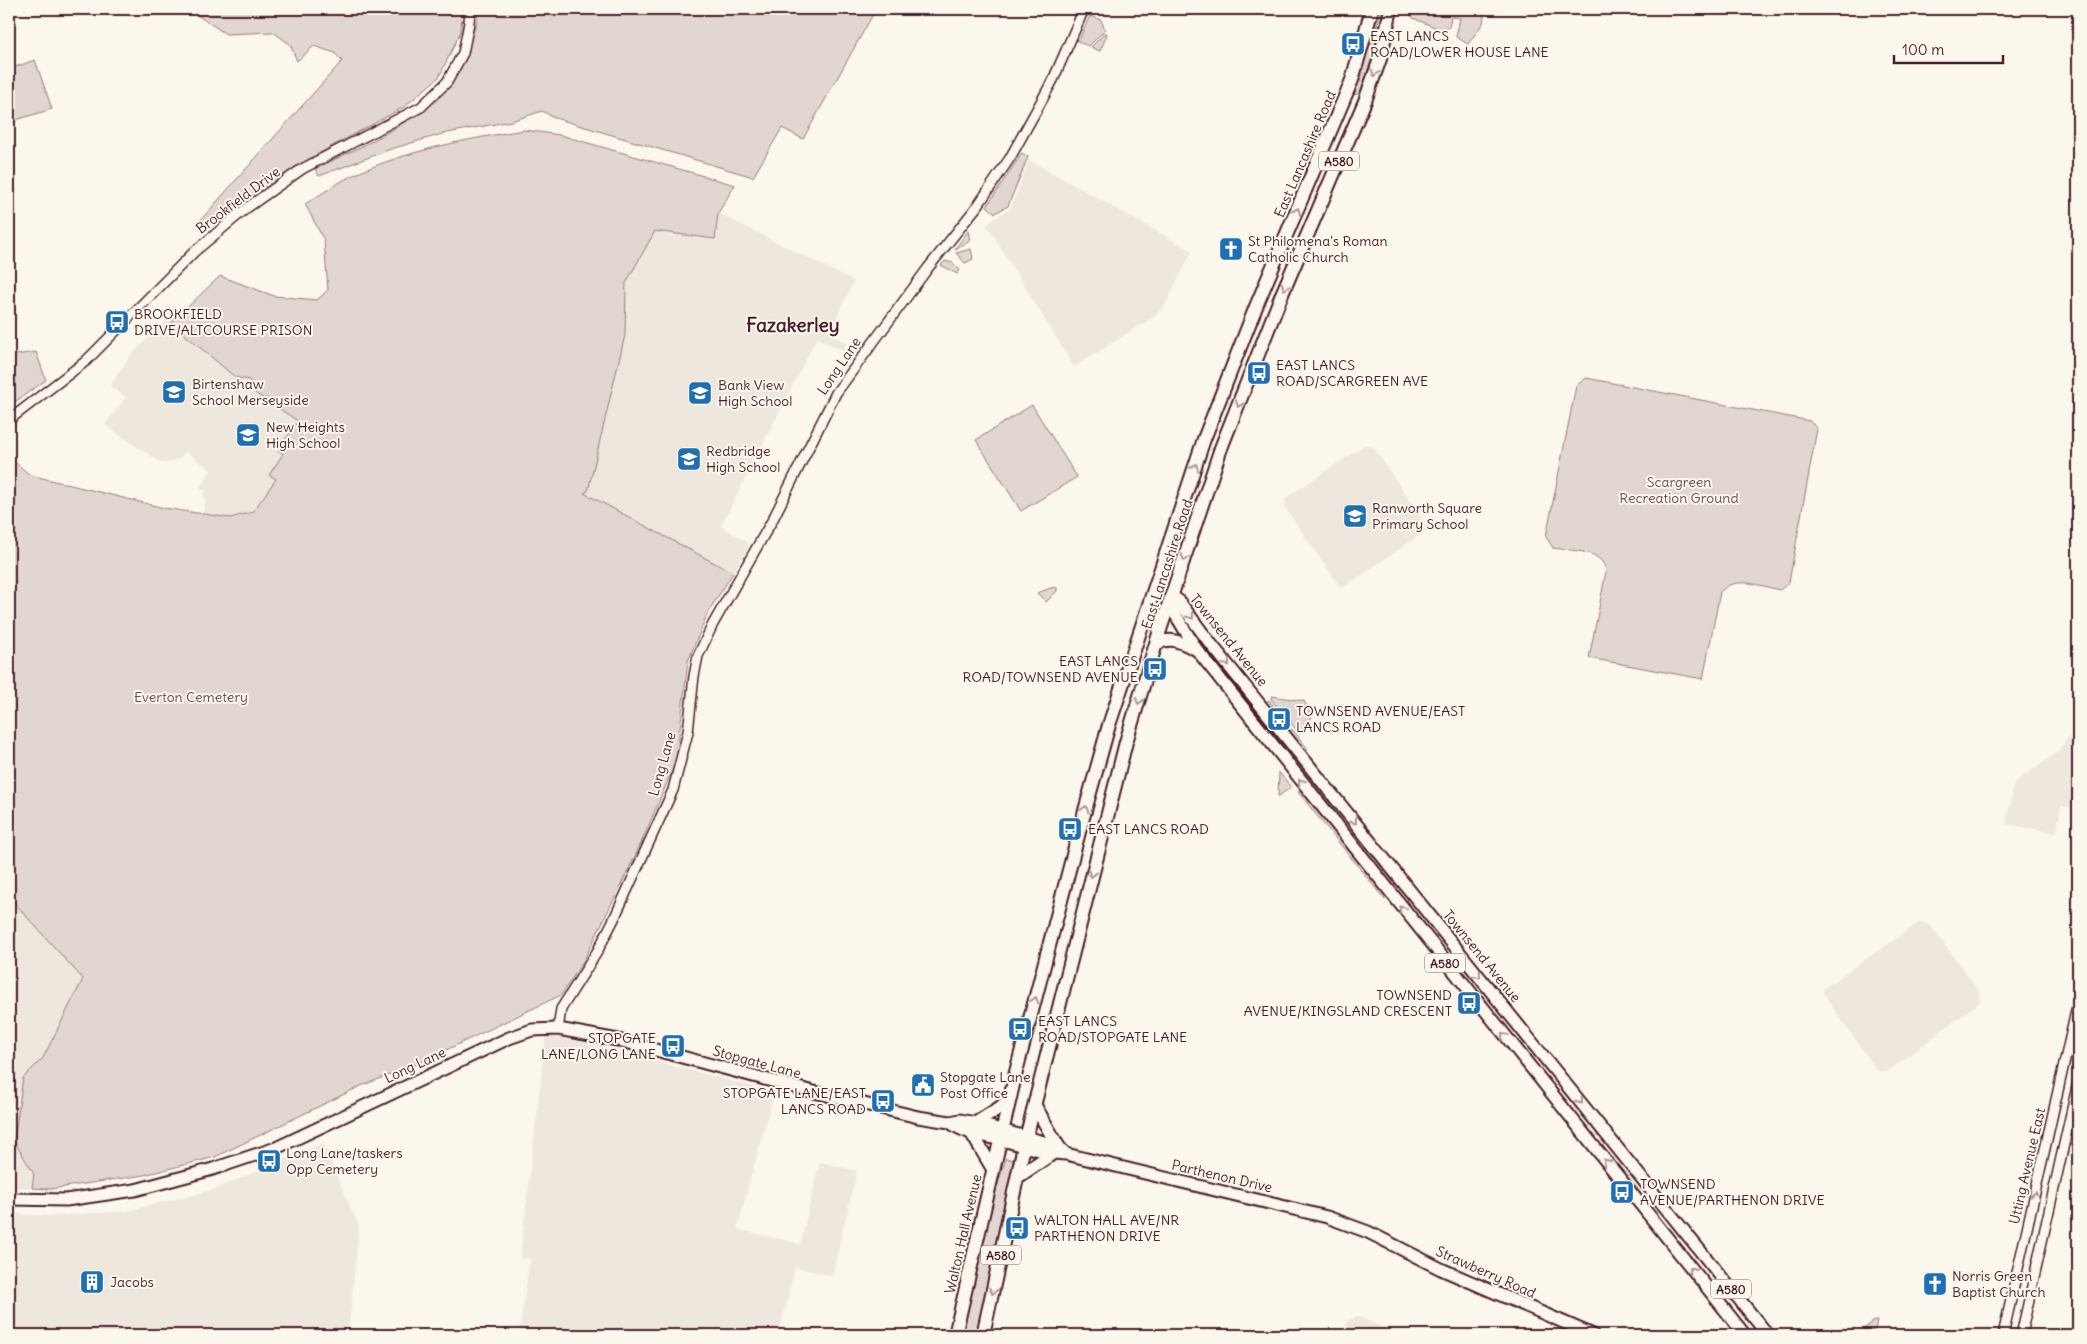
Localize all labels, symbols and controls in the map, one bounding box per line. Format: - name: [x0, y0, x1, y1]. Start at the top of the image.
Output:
- place label: EAST LANCS ROAD/LOWER HOUSE LANE: [1370, 27, 1549, 61]
- bus stop icon: EAST LANCS ROAD/LOWER HOUSE LANE: [1340, 31, 1366, 57]
- scale bar: [1894, 32, 2003, 64]
- text: 100 m: [1902, 40, 1944, 59]
- one-way arrow: [1371, 68, 1381, 77]
- street label: East Lancashire Road: [1270, 88, 1340, 220]
- road number: A580: [1319, 152, 1359, 170]
- street label: Brookfield Drive: [192, 163, 284, 237]
- one-way arrow: [1291, 207, 1302, 216]
- place label: St Philomena's Roman Catholic Church: [1248, 232, 1388, 266]
- church icon: St Philomena's Roman Catholic Church: [1218, 236, 1244, 262]
- one-way arrow: [1281, 282, 1291, 291]
- place label: BROOKFIELD DRIVE/ALTCOURSE PRISON: [134, 305, 312, 339]
- bus stop icon: BROOKFIELD DRIVE/ALTCOURSE PRISON: [104, 309, 130, 335]
- district label: Fazakerley: [746, 313, 840, 337]
- street label: Long Lane: [813, 334, 865, 398]
- place label: EAST LANCS ROAD/SCARGREEN AVE: [1276, 356, 1428, 390]
- bus stop icon: EAST LANCS ROAD/SCARGREEN AVE: [1246, 360, 1272, 386]
- place label: Birtenshaw School Merseyside: [192, 375, 309, 409]
- place label: Bank View High School: [718, 376, 792, 410]
- school or university icon: Birtenshaw School Merseyside: [161, 379, 187, 405]
- school or university icon: Bank View High School: [687, 380, 713, 406]
- one-way arrow: [1234, 399, 1245, 408]
- place label: New Heights High School: [266, 418, 345, 452]
- school or university icon: New Heights High School: [235, 422, 261, 448]
- place label: Redbridge High School: [706, 442, 780, 476]
- school or university icon: Redbridge High School: [676, 446, 702, 472]
- one-way arrow: [1189, 463, 1199, 472]
- park label: Scargreen Recreation Ground: [1619, 473, 1739, 507]
- street label: East Lancashire Road: [1137, 497, 1197, 631]
- place label: Ranworth Square Primary School: [1372, 499, 1482, 533]
- school or university icon: Ranworth Square Primary School: [1342, 503, 1368, 529]
- one-way arrow: [1181, 553, 1191, 561]
- street label: Townsend Avenue: [1186, 590, 1272, 690]
- one-way arrow: [1185, 610, 1193, 619]
- place label: EAST LANCS ROAD/TOWNSEND AVENUE: [962, 652, 1138, 686]
- bus stop icon: EAST LANCS ROAD/TOWNSEND AVENUE: [1142, 656, 1168, 682]
- one-way arrow: [1221, 657, 1230, 666]
- park label: Everton Cemetery: [134, 688, 248, 706]
- one-way arrow: [1134, 696, 1144, 704]
- place label: TOWNSEND AVENUE/EAST LANCS ROAD: [1296, 702, 1465, 736]
- bus stop icon: TOWNSEND AVENUE/EAST LANCS ROAD: [1266, 706, 1292, 732]
- street label: Long Lane: [644, 730, 680, 798]
- one-way arrow: [1298, 778, 1307, 787]
- one-way arrow: [1080, 805, 1090, 814]
- one-way arrow: [1349, 815, 1357, 824]
- bus stop icon: EAST LANCS ROAD: [1057, 816, 1083, 842]
- place label: EAST LANCS ROAD: [1088, 820, 1209, 838]
- one-way arrow: [1087, 870, 1098, 879]
- one-way arrow: [1400, 906, 1408, 915]
- street label: Townsend Avenue: [1439, 906, 1525, 1006]
- road number: A580: [1425, 954, 1465, 972]
- one-way arrow: [1472, 969, 1480, 978]
- place label: TOWNSEND AVENUE/KINGSLAND CRESCENT: [1244, 986, 1452, 1020]
- bus stop icon: TOWNSEND AVENUE/KINGSLAND CRESCENT: [1456, 990, 1482, 1016]
- one-way arrow: [1030, 997, 1040, 1005]
- place label: EAST LANCS ROAD/STOPGATE LANE: [1038, 1012, 1187, 1046]
- bus stop icon: EAST LANCS ROAD/STOPGATE LANE: [1007, 1016, 1033, 1042]
- place label: STOPGATE LANE/LONG LANE: [541, 1029, 656, 1063]
- one-way arrow: [1501, 1032, 1510, 1041]
- bus stop icon: STOPGATE LANE/LONG LANE: [660, 1033, 686, 1059]
- street label: Stopgate Lane: [711, 1042, 803, 1082]
- street label: Long Lane: [381, 1043, 449, 1087]
- place label: Stopgate Lane Post Office: [940, 1068, 1031, 1102]
- public building icon: Stopgate Lane Post Office: [910, 1072, 936, 1098]
- place label: STOPGATE LANE/EAST LANCS ROAD: [723, 1084, 866, 1118]
- bus stop icon: STOPGATE LANE/EAST LANCS ROAD: [870, 1088, 896, 1114]
- one-way arrow: [1574, 1095, 1582, 1104]
- street label: Utting Avenue East: [2005, 1106, 2049, 1226]
- place label: Long Lane/taskers Opp Cemetery: [286, 1144, 403, 1178]
- bus stop icon: Long Lane/taskers Opp Cemetery: [256, 1148, 282, 1174]
- street label: Parthenon Drive: [1170, 1156, 1274, 1196]
- one-way arrow: [1604, 1159, 1612, 1168]
- street label: Walton Hall Avenue: [941, 1173, 985, 1295]
- place label: TOWNSEND AVENUE/PARTHENON DRIVE: [1640, 1175, 1825, 1209]
- bus stop icon: TOWNSEND AVENUE/PARTHENON DRIVE: [1609, 1179, 1635, 1205]
- one-way arrow: [2029, 1190, 2039, 1199]
- place label: WALTON HALL AVE/NR PARTHENON DRIVE: [1034, 1211, 1179, 1245]
- bus stop icon: WALTON HALL AVE/NR PARTHENON DRIVE: [1004, 1215, 1030, 1241]
- street label: Strawberry Road: [1433, 1242, 1539, 1302]
- road number: A580: [981, 1246, 1021, 1264]
- one-way arrow: [1690, 1267, 1698, 1276]
- place label: Norris Green Baptist Church: [1952, 1267, 2046, 1301]
- building icon: Jacobs: [79, 1269, 105, 1295]
- church icon: Norris Green Baptist Church: [1922, 1271, 1948, 1297]
- place label: Jacobs: [110, 1273, 154, 1291]
- road number: A580: [1711, 1280, 1751, 1298]
- one-way arrow: [988, 1287, 999, 1296]

